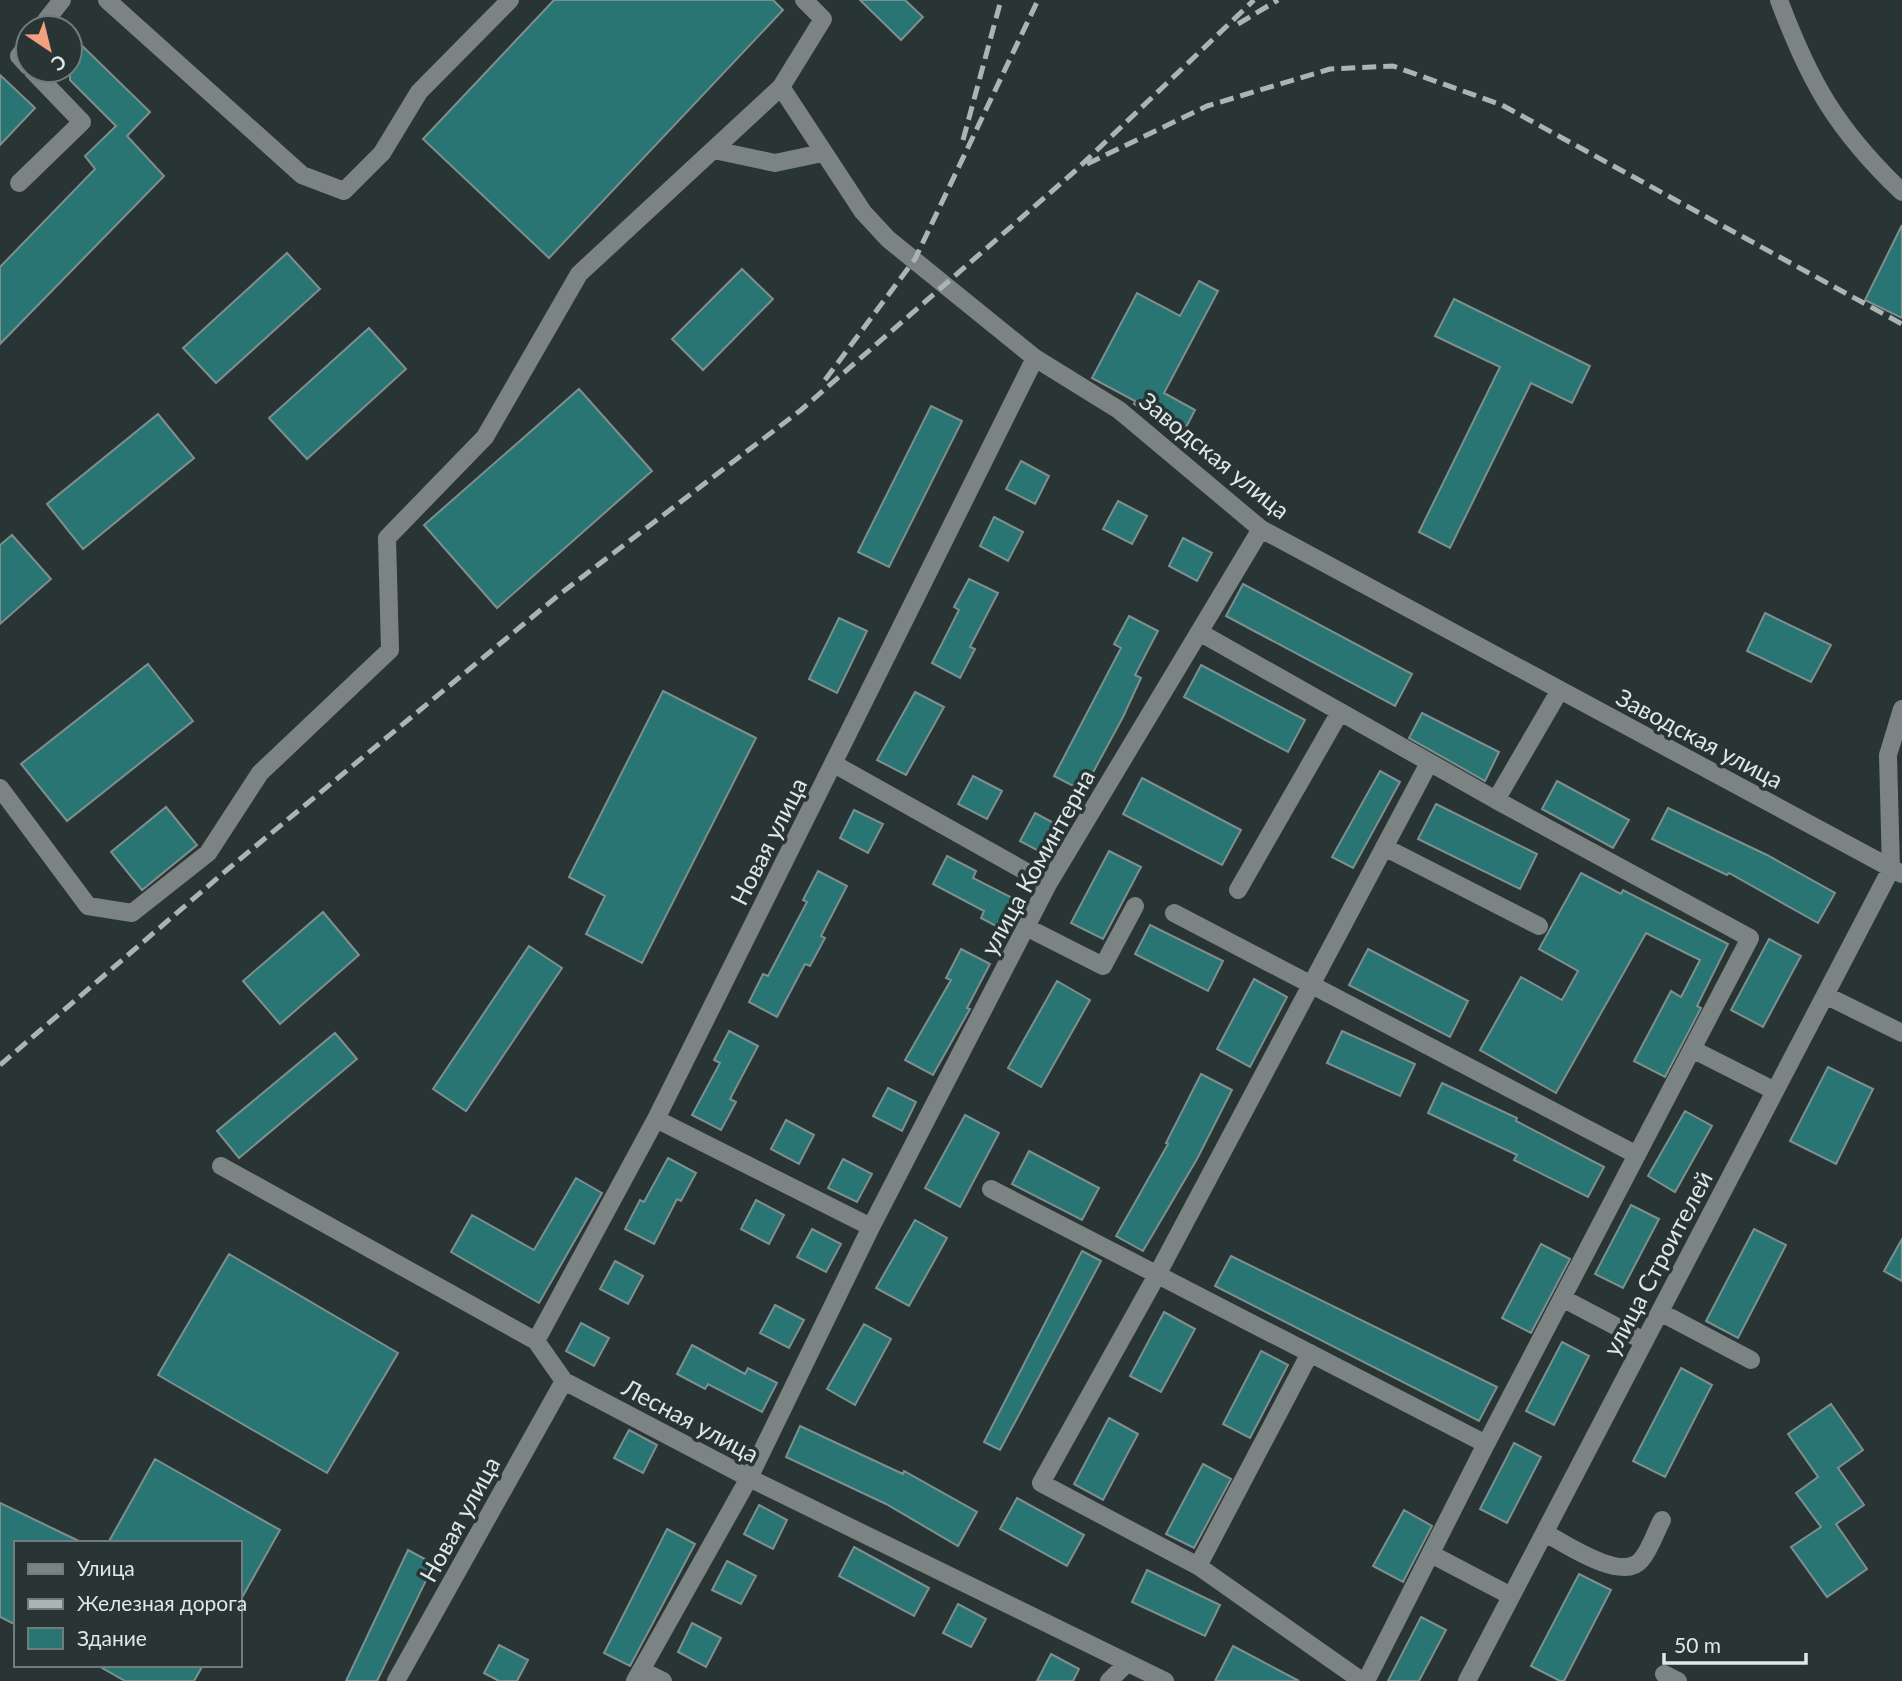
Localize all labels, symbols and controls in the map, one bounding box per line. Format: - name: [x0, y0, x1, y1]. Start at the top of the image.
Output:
- north arrow: [14, 14, 84, 84]
- text: С: [47, 50, 71, 77]
- street label: Заводская улица: [1134, 386, 1296, 524]
- street label: Заводская улица: [1612, 682, 1788, 794]
- street label: улица Коминтерна: [974, 764, 1100, 960]
- street label: Новая улица: [724, 773, 812, 909]
- street label: улица Строителей: [1596, 1166, 1718, 1360]
- street label: Лесная улица: [617, 1371, 764, 1468]
- street label: Новая улица: [413, 1451, 505, 1587]
- legend: [14, 1541, 242, 1667]
- text: Улица: [77, 1555, 135, 1580]
- text: Железная дорога: [77, 1590, 247, 1615]
- scale bar: [1664, 1622, 1806, 1666]
- text: Здание: [77, 1625, 147, 1650]
- text: 50 m: [1674, 1632, 1721, 1657]

